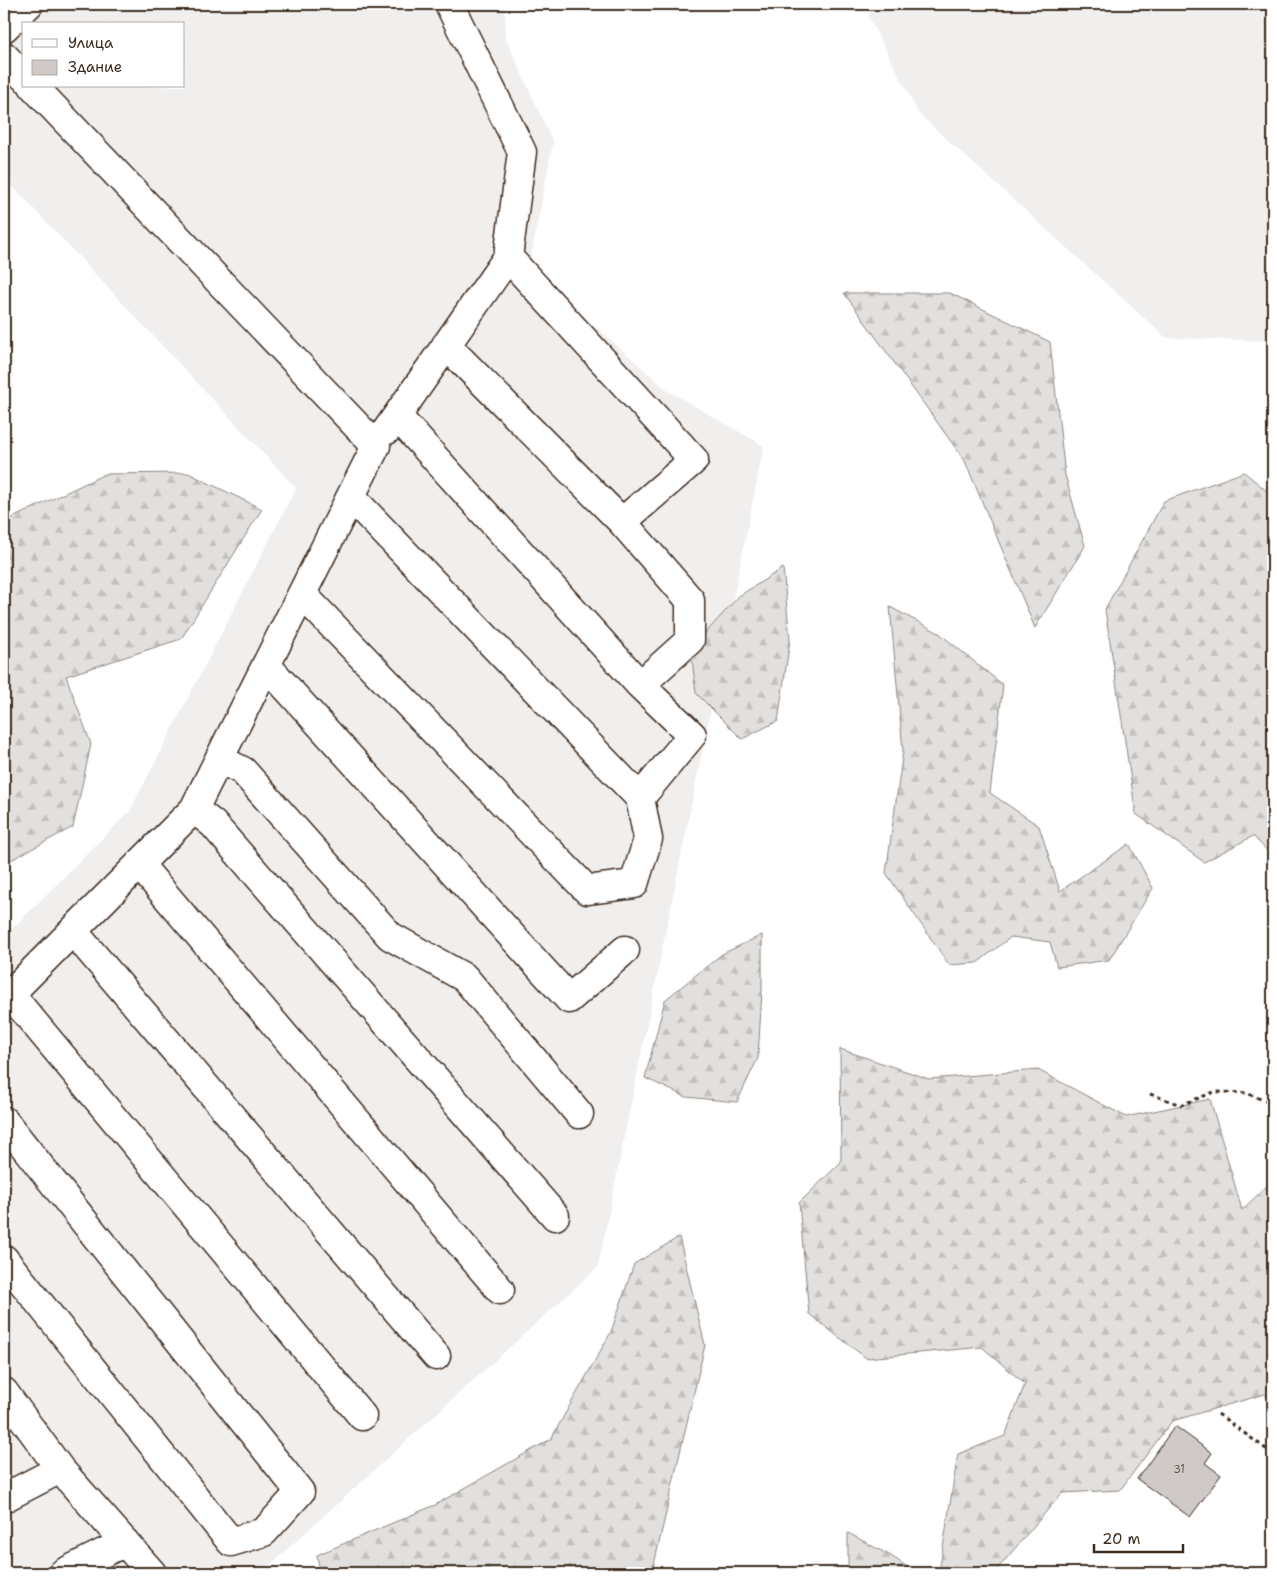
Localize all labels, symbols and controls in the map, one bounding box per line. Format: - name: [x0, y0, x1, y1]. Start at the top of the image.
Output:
- legend: [22, 22, 185, 88]
- text: Улица: [68, 33, 114, 53]
- text: Здание: [68, 57, 122, 77]
- house number: 31: [1173, 1462, 1185, 1477]
- scale bar: [1094, 1522, 1183, 1554]
- text: 20 m: [1102, 1529, 1141, 1549]

